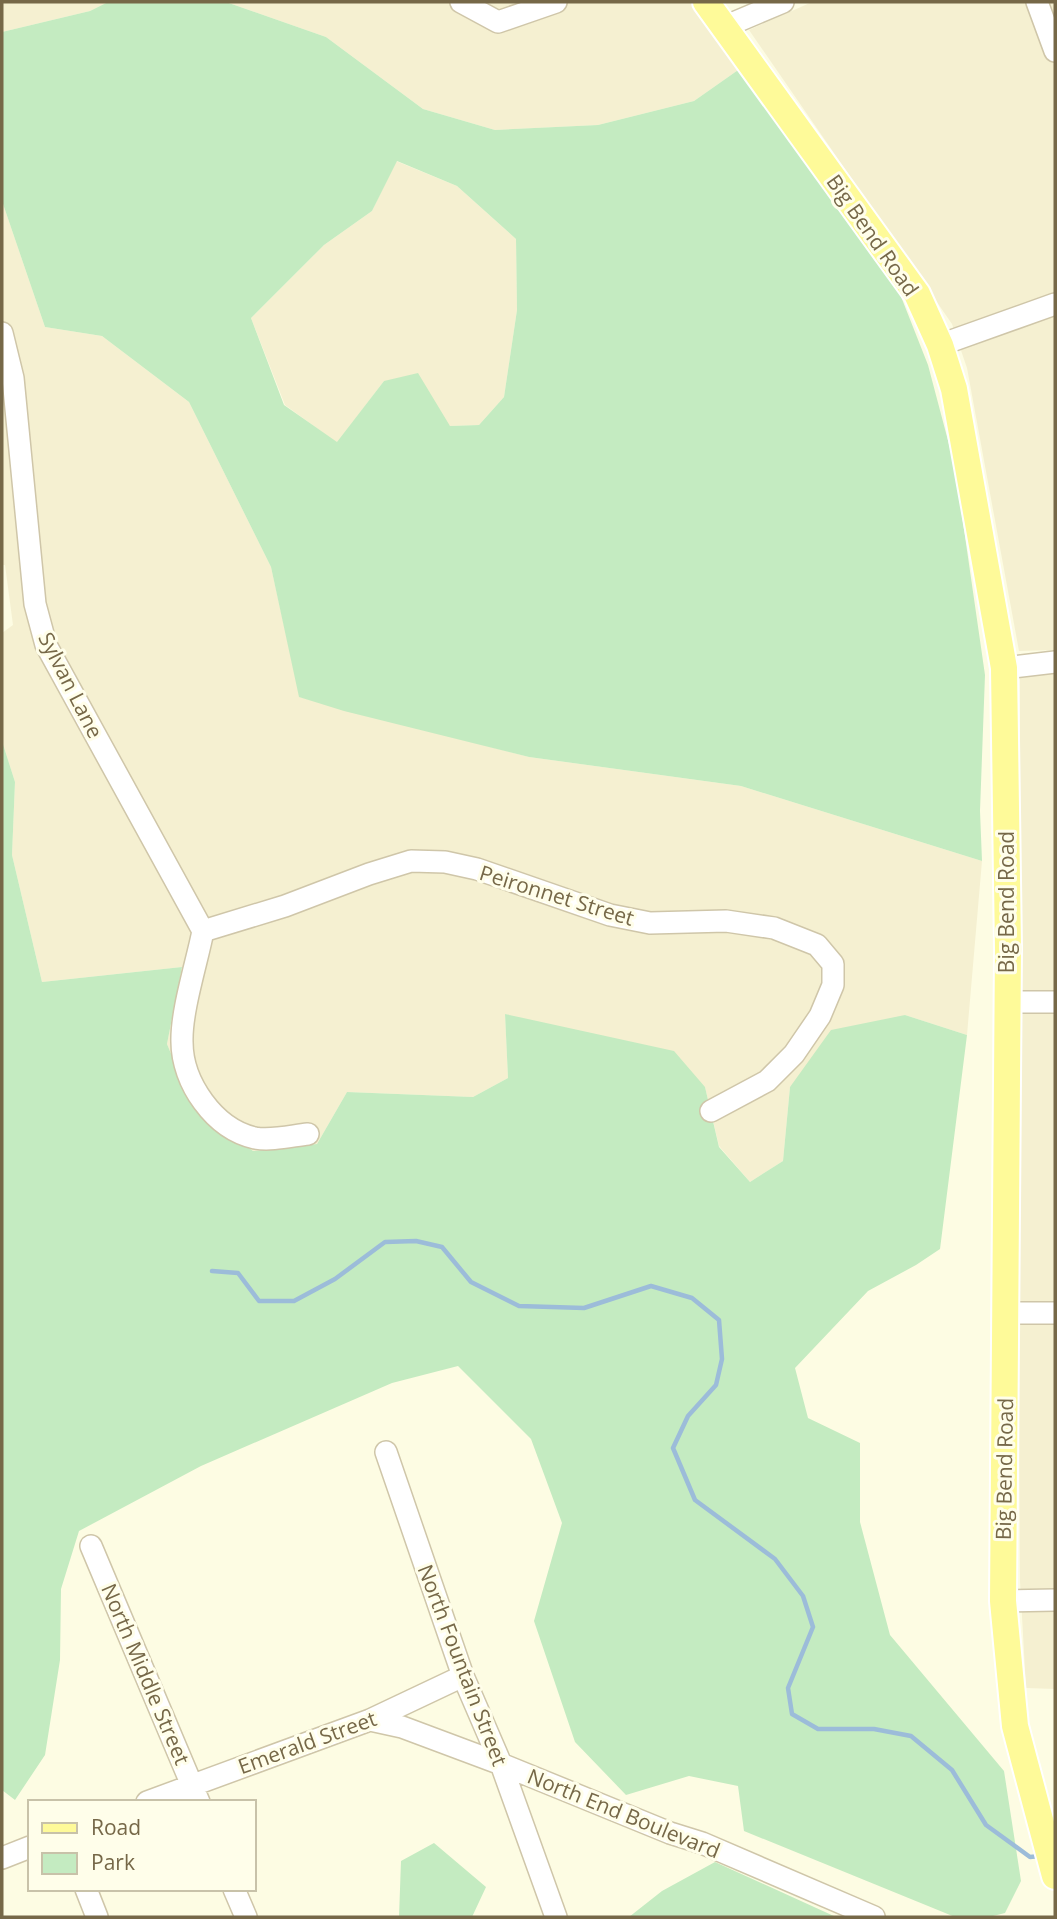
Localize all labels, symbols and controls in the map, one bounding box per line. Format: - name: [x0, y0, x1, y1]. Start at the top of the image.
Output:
- street label: Big Bend Road: [821, 169, 925, 301]
- street label: Sylvan Lane: [32, 627, 110, 743]
- street label: Big Bend Road: [992, 831, 1020, 973]
- street label: Peironnet Street: [476, 858, 638, 932]
- street label: Big Bend Road: [989, 1398, 1019, 1540]
- street label: North Fountain Street: [412, 1560, 514, 1770]
- street label: North Middle Street: [95, 1579, 197, 1769]
- street label: Emerald Street: [234, 1704, 380, 1780]
- street label: North End Boulevard: [524, 1762, 724, 1864]
- legend: [28, 1800, 256, 1891]
- text: Road: [91, 1813, 141, 1841]
- text: Park: [91, 1848, 135, 1876]

